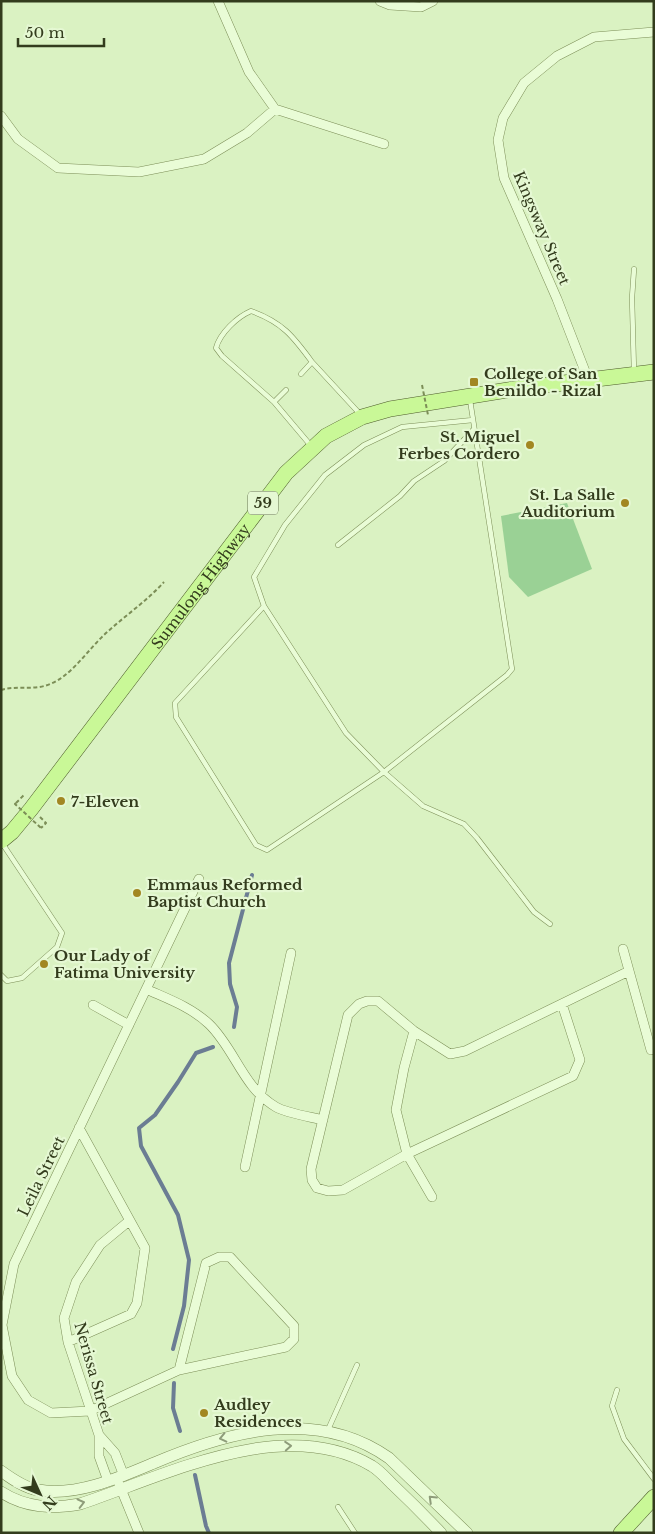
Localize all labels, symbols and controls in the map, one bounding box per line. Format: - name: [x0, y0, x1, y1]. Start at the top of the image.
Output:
- scale bar: [18, 15, 104, 47]
- text: 50 m: [25, 23, 65, 42]
- street label: Kingsway Street: [509, 168, 575, 288]
- place label: College of San Benildo - Rizal: [484, 364, 602, 400]
- marker: College of San Benildo - Rizal: [468, 376, 480, 388]
- place label: St. Miguel Ferbes Cordero: [398, 427, 521, 463]
- marker: St. Miguel Ferbes Cordero: [524, 439, 536, 451]
- place label: St. La Salle Auditorium: [520, 485, 615, 521]
- road number: 59: [248, 492, 278, 514]
- marker: St. La Salle Auditorium: [619, 497, 631, 509]
- street label: Sumulong Highway: [147, 519, 254, 652]
- place label: 7-Eleven: [71, 792, 139, 811]
- marker: 7-Eleven: [55, 795, 67, 807]
- place label: Emmaus Reformed Baptist Church: [147, 875, 303, 911]
- marker: Emmaus Reformed Baptist Church: [131, 887, 143, 899]
- place label: Our Lady of Fatima University: [54, 946, 195, 982]
- marker: Our Lady of Fatima University: [38, 958, 50, 970]
- street label: Leila Street: [13, 1132, 69, 1219]
- street label: Nerissa Street: [70, 1320, 118, 1426]
- place label: Audley Residences: [213, 1395, 302, 1431]
- marker: Audley Residences: [198, 1407, 210, 1419]
- one-way arrow: [218, 1432, 227, 1443]
- one-way arrow: [284, 1441, 292, 1452]
- north arrow: [15, 1469, 65, 1519]
- text: N: [38, 1492, 60, 1514]
- one-way arrow: [428, 1496, 437, 1505]
- one-way arrow: [77, 1498, 86, 1509]

